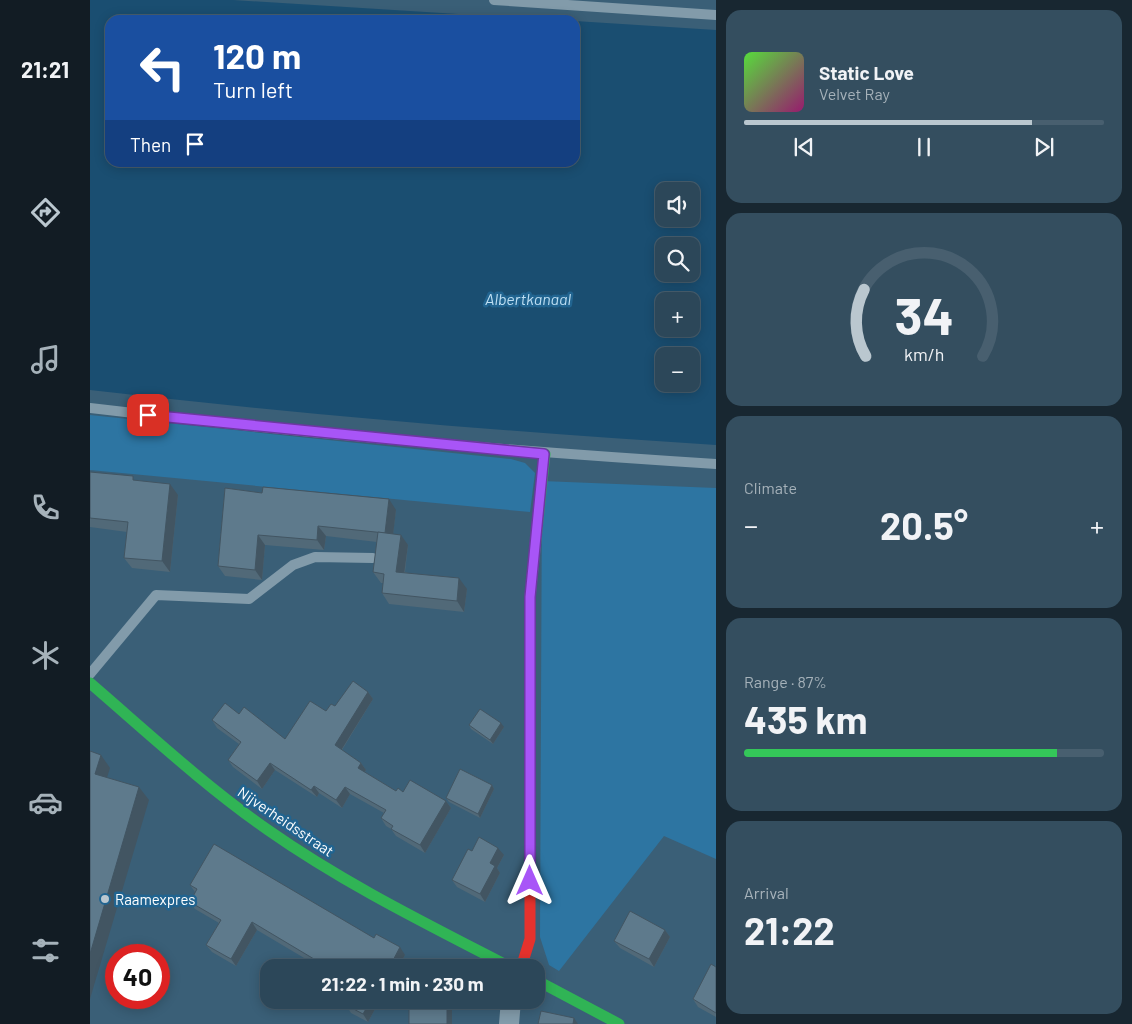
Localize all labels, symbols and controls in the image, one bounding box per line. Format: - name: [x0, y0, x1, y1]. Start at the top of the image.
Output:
- text: 120 m: [213, 34, 301, 76]
- icon: left: [130, 35, 195, 100]
- text: 21:21: [21, 56, 69, 82]
- text: Static Love: [819, 61, 914, 84]
- text: Turn left: [213, 76, 293, 102]
- text: Velvet Ray: [819, 84, 890, 103]
- icon: arrive: [181, 130, 209, 158]
- text: Then: [130, 133, 171, 156]
- icon: previous: [790, 133, 818, 161]
- icon: pause: [910, 133, 938, 161]
- icon: next: [1030, 133, 1058, 161]
- map controls: [655, 182, 700, 392]
- button: sound: [655, 182, 700, 227]
- icon: directions: [28, 195, 63, 230]
- button: search: [655, 237, 700, 282]
- text: 34: [894, 283, 954, 345]
- water label: Albertkanaal: [485, 289, 571, 308]
- button: +: [655, 292, 700, 337]
- icon: music: [28, 342, 63, 377]
- text: km/h: [904, 343, 944, 365]
- button: −: [655, 347, 700, 392]
- pin: [127, 394, 169, 436]
- icon: arrive: [134, 401, 162, 429]
- text: Climate: [744, 478, 797, 497]
- icon: phone: [28, 490, 63, 525]
- text: 20.5°: [880, 502, 968, 548]
- text: −: [744, 508, 758, 542]
- text: +: [1090, 508, 1104, 542]
- icon: climate: [28, 638, 63, 673]
- text: Range · 87%: [744, 672, 827, 691]
- text: 435 km: [744, 696, 868, 742]
- street label: Nijverheidsstraat: [235, 782, 337, 860]
- icon: car: [28, 785, 63, 820]
- position arrow: [503, 854, 555, 906]
- text: Arrival: [744, 883, 789, 902]
- place label: Raamexpres: [115, 890, 196, 908]
- marker: Raamexpres: [99, 893, 111, 905]
- text: 21:22: [744, 907, 835, 953]
- icon: filters: [28, 933, 63, 968]
- speed limit sign: 40: [105, 944, 170, 1009]
- text: 21:22 · 1 min · 230 m: [321, 972, 484, 995]

